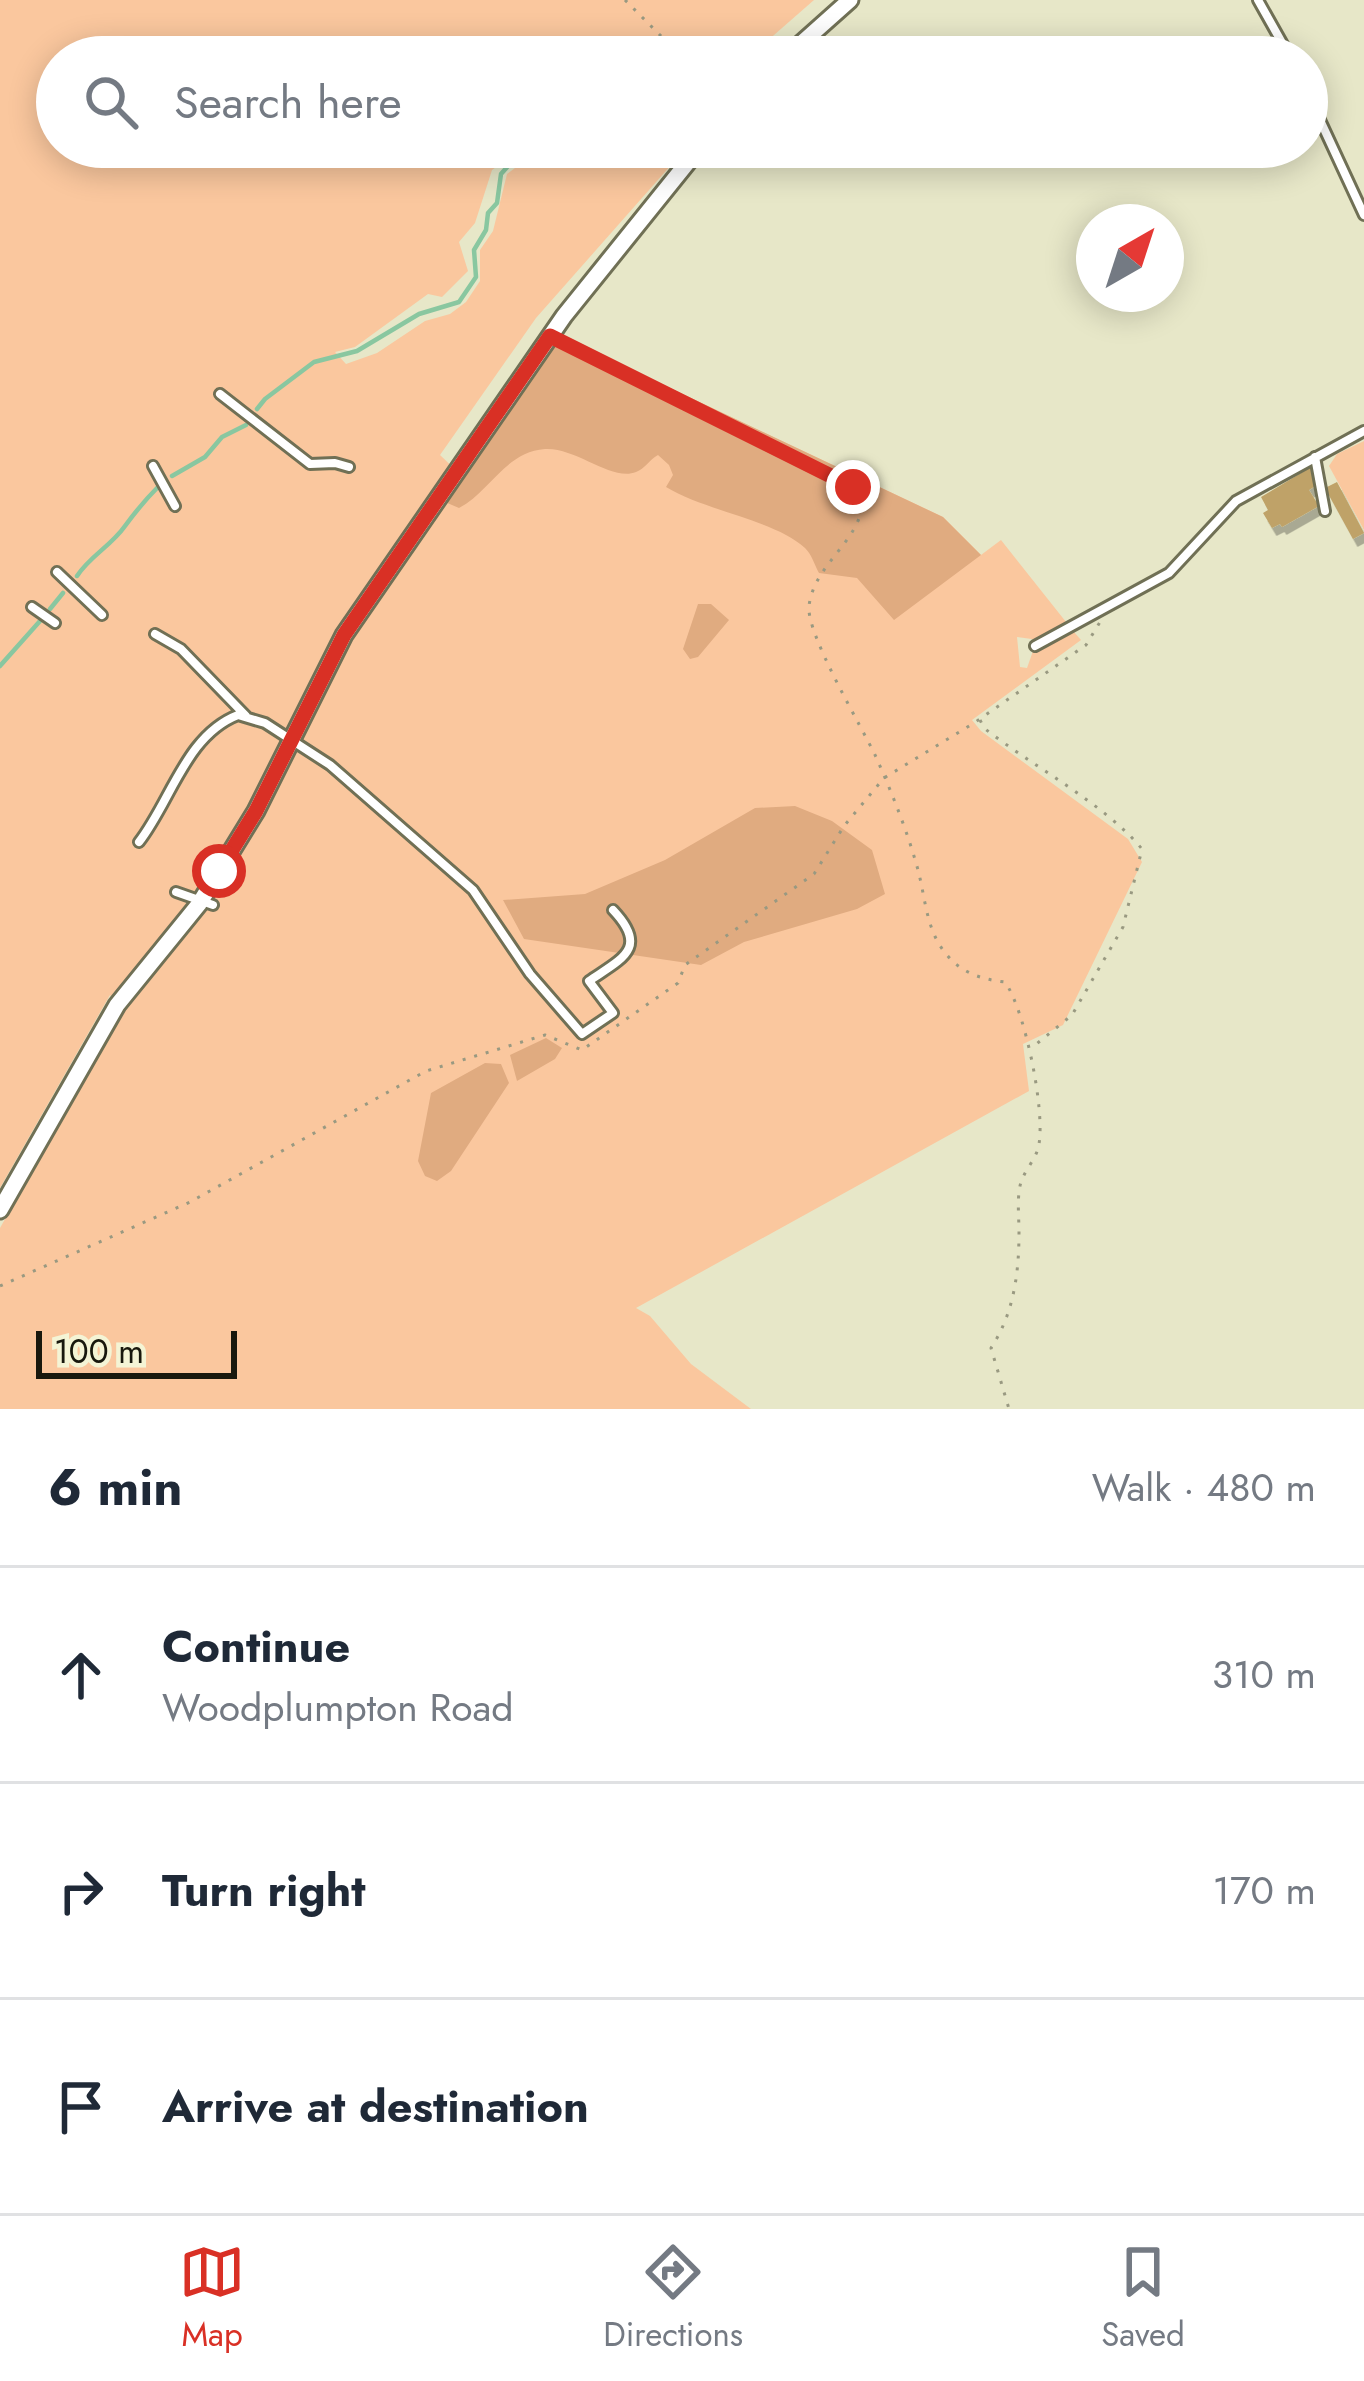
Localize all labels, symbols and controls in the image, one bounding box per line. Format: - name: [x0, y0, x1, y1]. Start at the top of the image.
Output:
- search box: [36, 36, 1328, 168]
- icon: search: [78, 69, 144, 135]
- text: Search here: [174, 70, 402, 135]
- north arrow: [1076, 204, 1184, 312]
- route end: [826, 460, 880, 514]
- route start: [192, 844, 246, 898]
- scale bar: [36, 1325, 237, 1378]
- text: 100 m: [54, 1328, 144, 1375]
- text: 6 min: [48, 1450, 183, 1524]
- text: Walk · 480 m: [1092, 1459, 1316, 1516]
- text: Continue: [162, 1614, 350, 1679]
- icon: ahead: [48, 1642, 114, 1708]
- text: 310 m: [1212, 1646, 1316, 1703]
- text: Woodplumpton Road: [162, 1679, 514, 1736]
- icon: right: [48, 1858, 114, 1924]
- text: Turn right: [162, 1858, 366, 1923]
- text: 170 m: [1212, 1862, 1316, 1919]
- icon: arrive: [48, 2074, 114, 2140]
- text: Arrive at destination: [162, 2074, 589, 2139]
- tab: Map: [179, 2239, 245, 2358]
- tab: Directions: [603, 2239, 743, 2358]
- tab: Saved: [1101, 2239, 1185, 2358]

